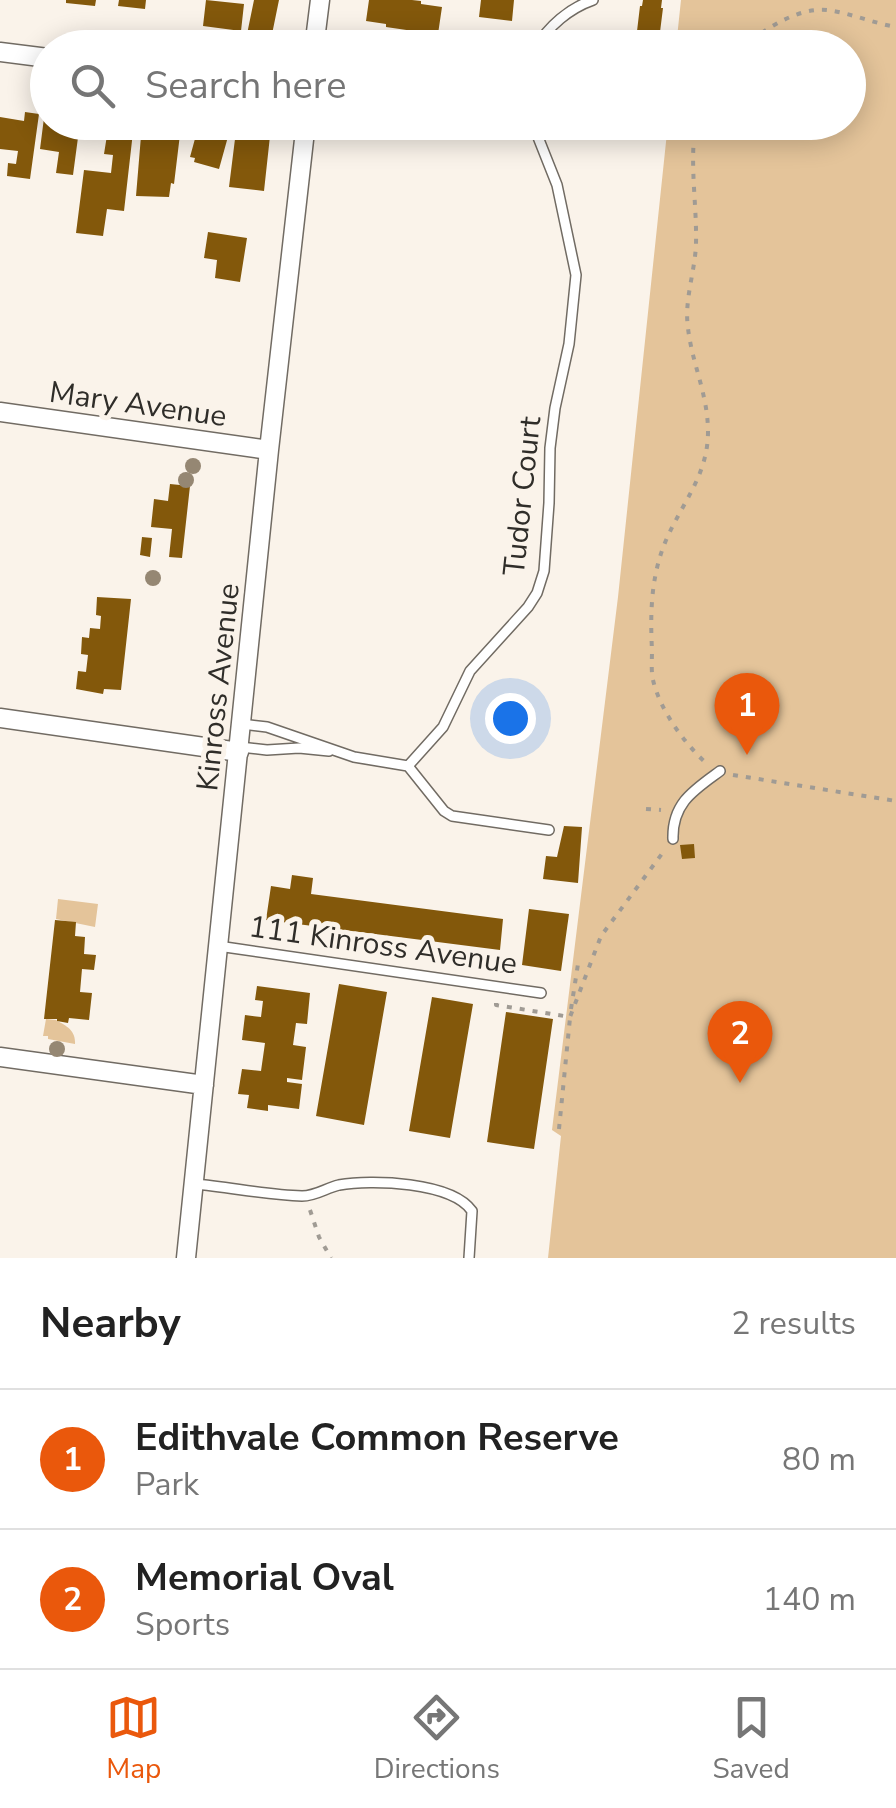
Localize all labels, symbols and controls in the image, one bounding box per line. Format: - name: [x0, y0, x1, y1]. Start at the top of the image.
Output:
- search box: [30, 30, 866, 140]
- icon: search: [65, 58, 120, 113]
- text: Search here: [145, 60, 346, 111]
- street label: Mary Avenue: [47, 372, 229, 437]
- street label: Tudor Court: [494, 414, 551, 578]
- street label: Kinross Avenue: [187, 581, 250, 793]
- pin: 1: [714, 672, 780, 755]
- your location: [485, 693, 536, 744]
- street label: 111 Kinross Avenue: [246, 906, 520, 985]
- pin: 2: [708, 1000, 772, 1083]
- text: Nearby: [40, 1295, 181, 1352]
- text: 2 results: [731, 1302, 856, 1345]
- text: Edithvale Common Reserve: [135, 1412, 619, 1463]
- text: 1: [63, 1438, 82, 1481]
- text: 80 m: [782, 1438, 856, 1481]
- text: Park: [135, 1463, 199, 1506]
- text: Memorial Oval: [135, 1552, 394, 1603]
- text: 2: [63, 1578, 82, 1621]
- text: 140 m: [763, 1578, 856, 1621]
- text: Sports: [135, 1603, 230, 1646]
- tab: Map: [106, 1690, 161, 1788]
- tab: Directions: [374, 1690, 500, 1788]
- tab: Saved: [712, 1690, 790, 1788]

